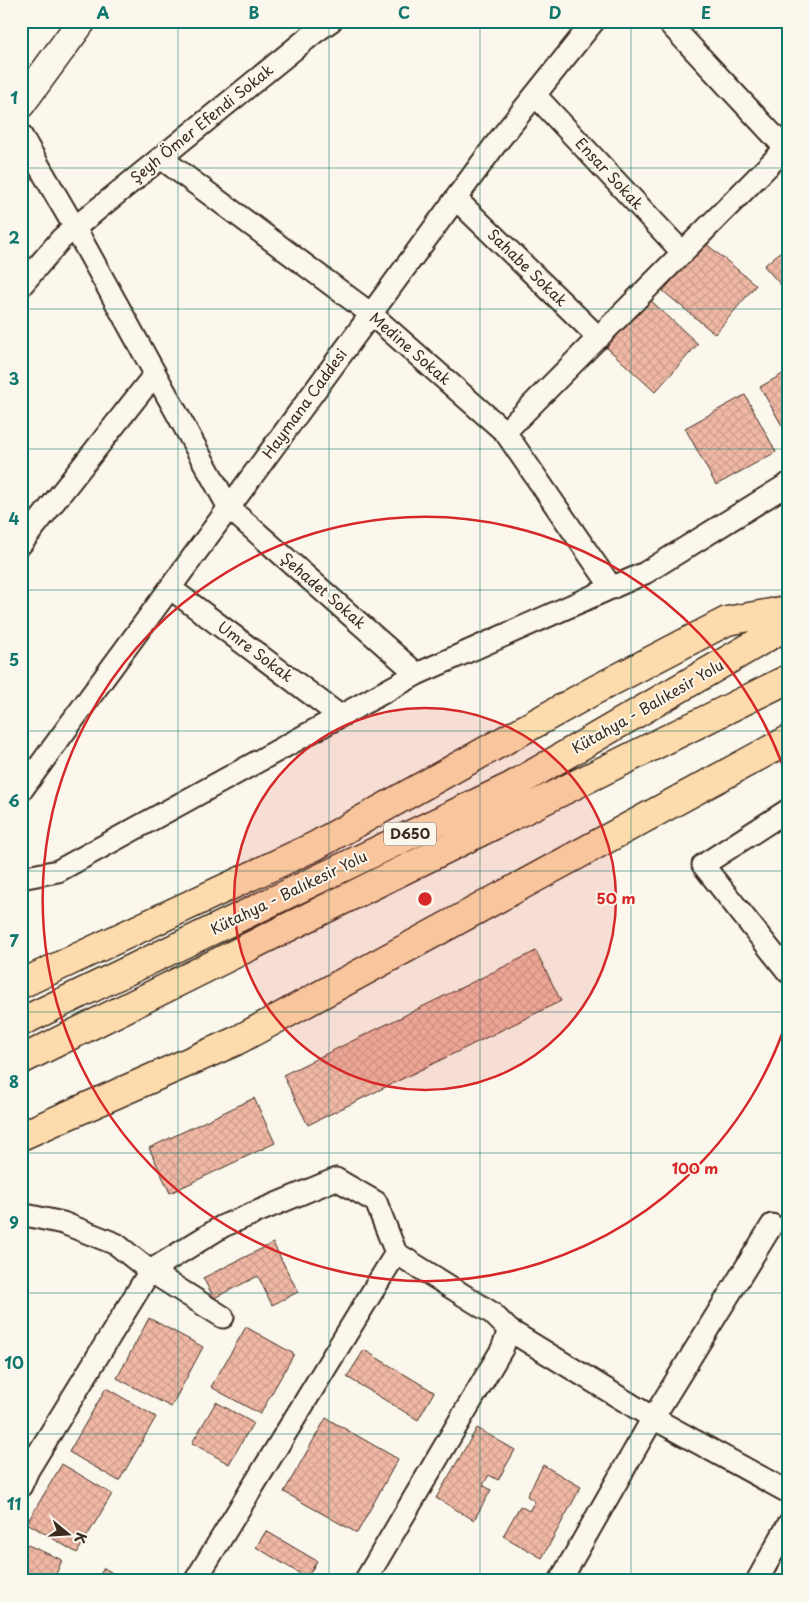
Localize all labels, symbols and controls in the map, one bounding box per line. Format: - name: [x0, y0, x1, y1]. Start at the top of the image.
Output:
- text: A: [97, 0, 110, 24]
- text: B: [249, 0, 260, 24]
- text: C: [398, 0, 410, 24]
- text: D: [549, 0, 561, 24]
- text: E: [701, 0, 711, 24]
- street label: Şeyh Ömer Efendi Sokak: [125, 58, 278, 188]
- text: 1: [10, 85, 18, 109]
- street label: Ensar Sokak: [571, 132, 650, 214]
- street label: Sahabe Sokak: [483, 223, 573, 311]
- text: 2: [8, 225, 20, 249]
- street label: Medine Sokak: [365, 306, 457, 390]
- street label: Haymana Caddesi: [256, 343, 352, 463]
- text: 3: [9, 366, 19, 390]
- text: 4: [9, 506, 20, 530]
- street label: Şehadet Sokak: [276, 546, 372, 634]
- street label: Umre Sokak: [213, 615, 299, 687]
- text: 5: [9, 647, 19, 671]
- street label: Kütahya - Balıkesir Yolu: [567, 653, 727, 759]
- text: 6: [8, 788, 20, 812]
- road number: D650: [384, 822, 436, 846]
- street label: Kütahya - Balıkesir Yolu: [206, 844, 371, 940]
- text: 50 m: [597, 886, 635, 909]
- centre of rings: [416, 890, 434, 908]
- text: 7: [9, 928, 19, 952]
- text: 8: [9, 1069, 19, 1093]
- text: 100 m: [672, 1156, 718, 1179]
- text: 9: [9, 1210, 19, 1234]
- text: 10: [4, 1350, 24, 1374]
- text: 11: [7, 1491, 21, 1515]
- north arrow: [42, 1510, 92, 1560]
- text: K: [69, 1530, 92, 1546]

